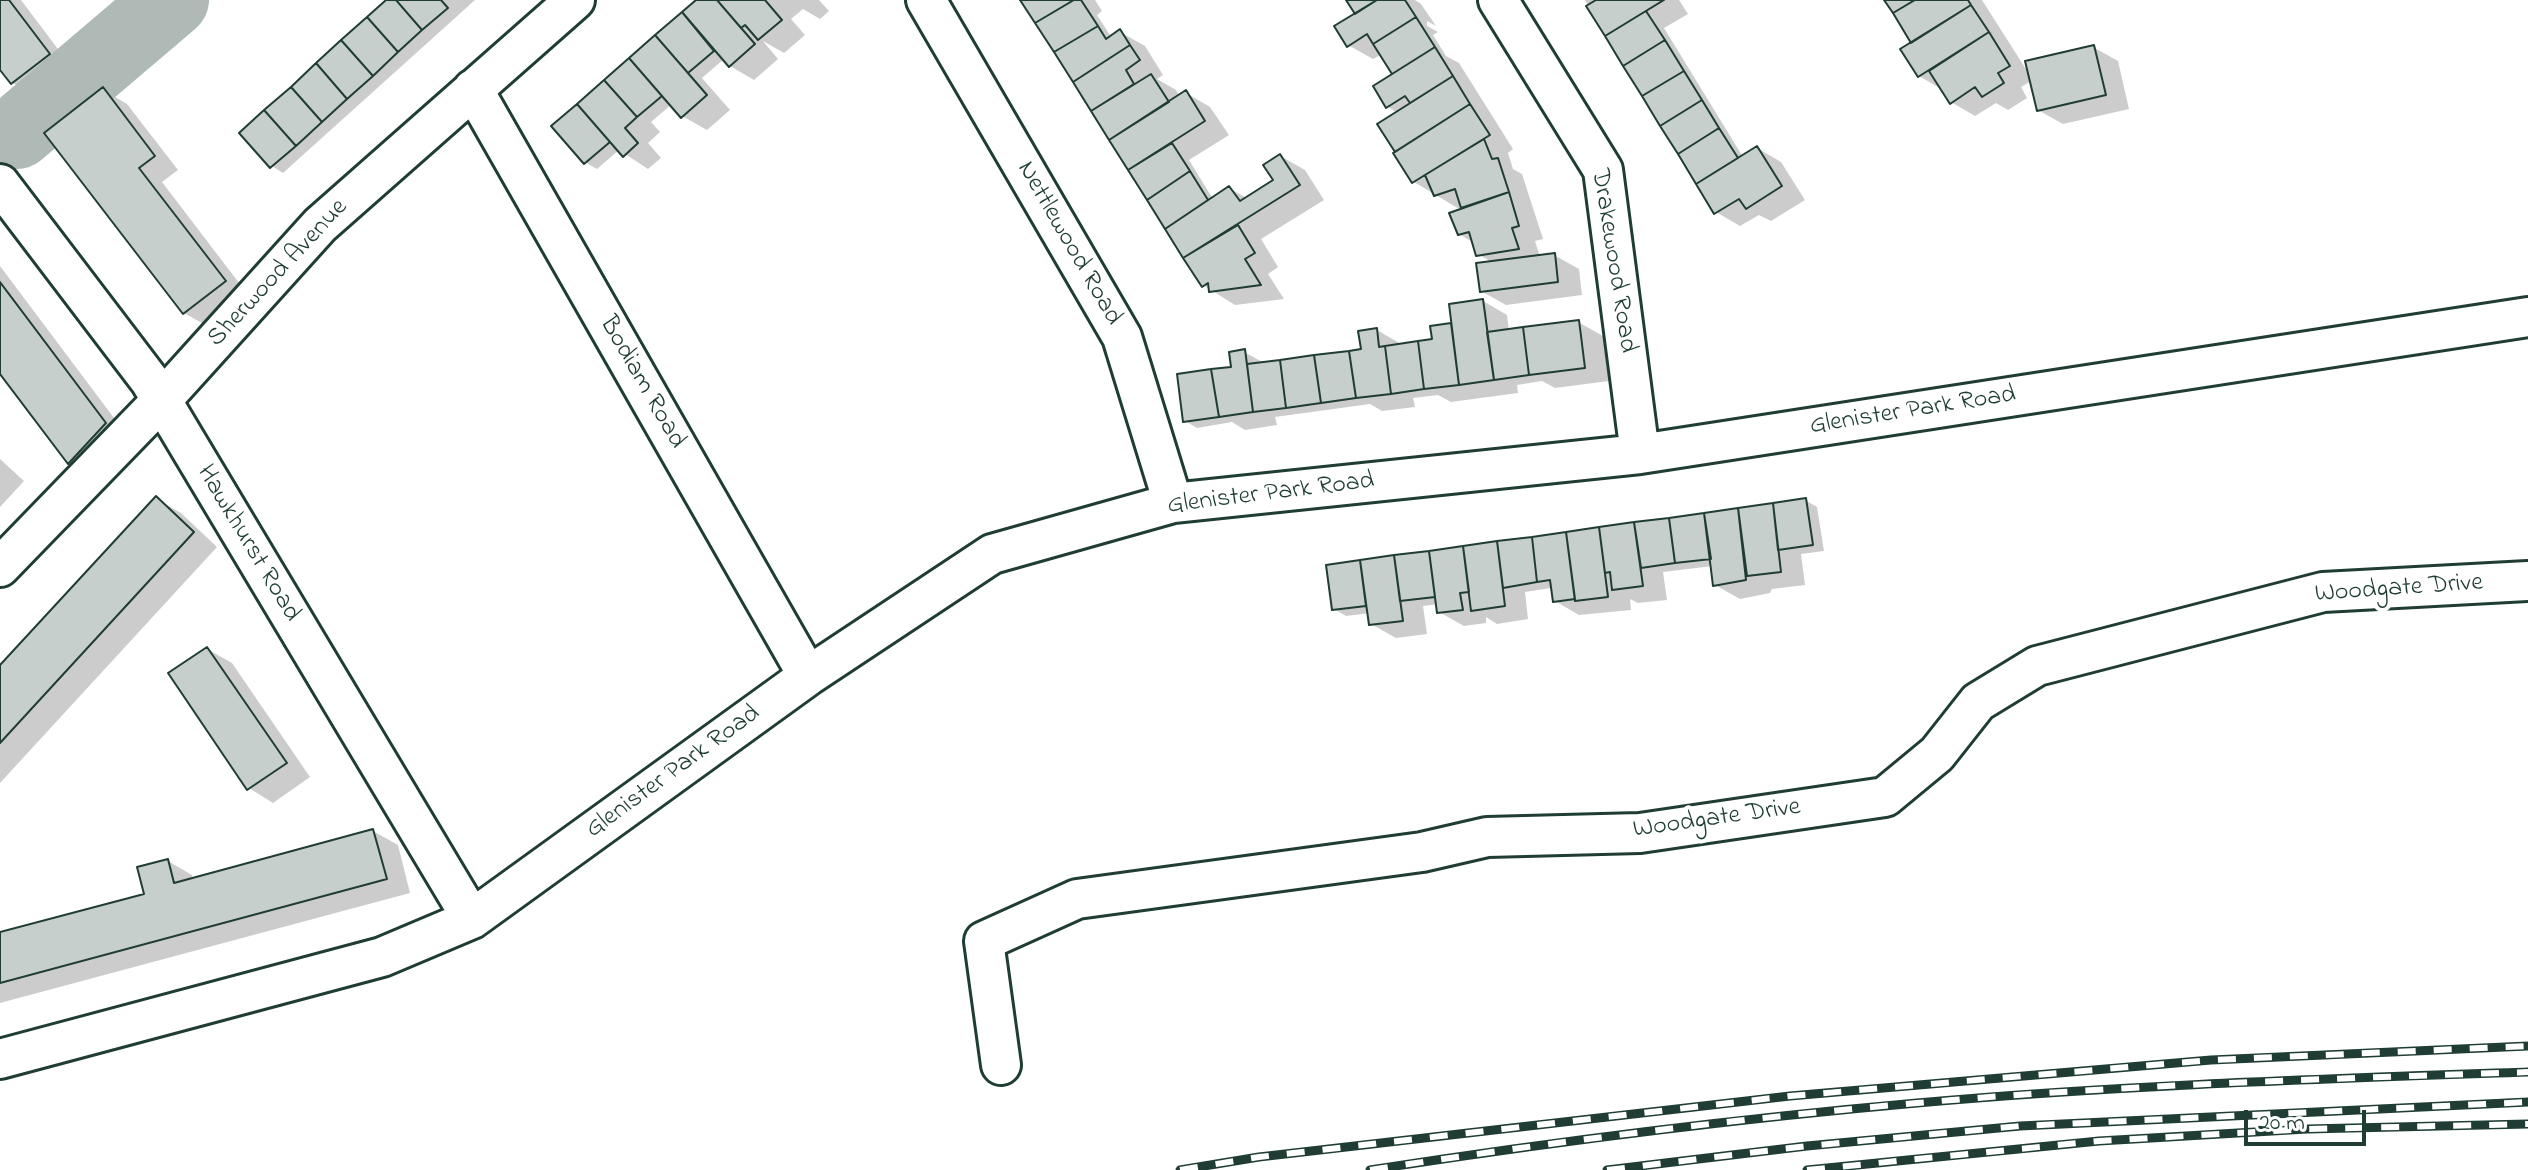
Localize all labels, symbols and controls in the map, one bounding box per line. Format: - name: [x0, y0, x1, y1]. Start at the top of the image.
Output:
- street label: Nettlewood Road: [1008, 156, 1128, 332]
- street label: Drakewood Road: [1582, 167, 1642, 355]
- street label: Sherwood Avenue: [202, 193, 356, 355]
- street label: Bodiam Road: [591, 311, 691, 455]
- street label: Glenister Park Road: [1808, 380, 2018, 444]
- street label: Hawkhurst Road: [188, 460, 306, 628]
- street label: Glenister Park Road: [1166, 467, 1376, 523]
- street label: Woodgate Drive: [2314, 569, 2484, 611]
- street label: Glenister Park Road: [581, 699, 767, 847]
- street label: Woodgate Drive: [1631, 793, 1803, 847]
- scale bar: [2248, 1094, 2370, 1144]
- text: 20 m: [2258, 1106, 2305, 1141]

